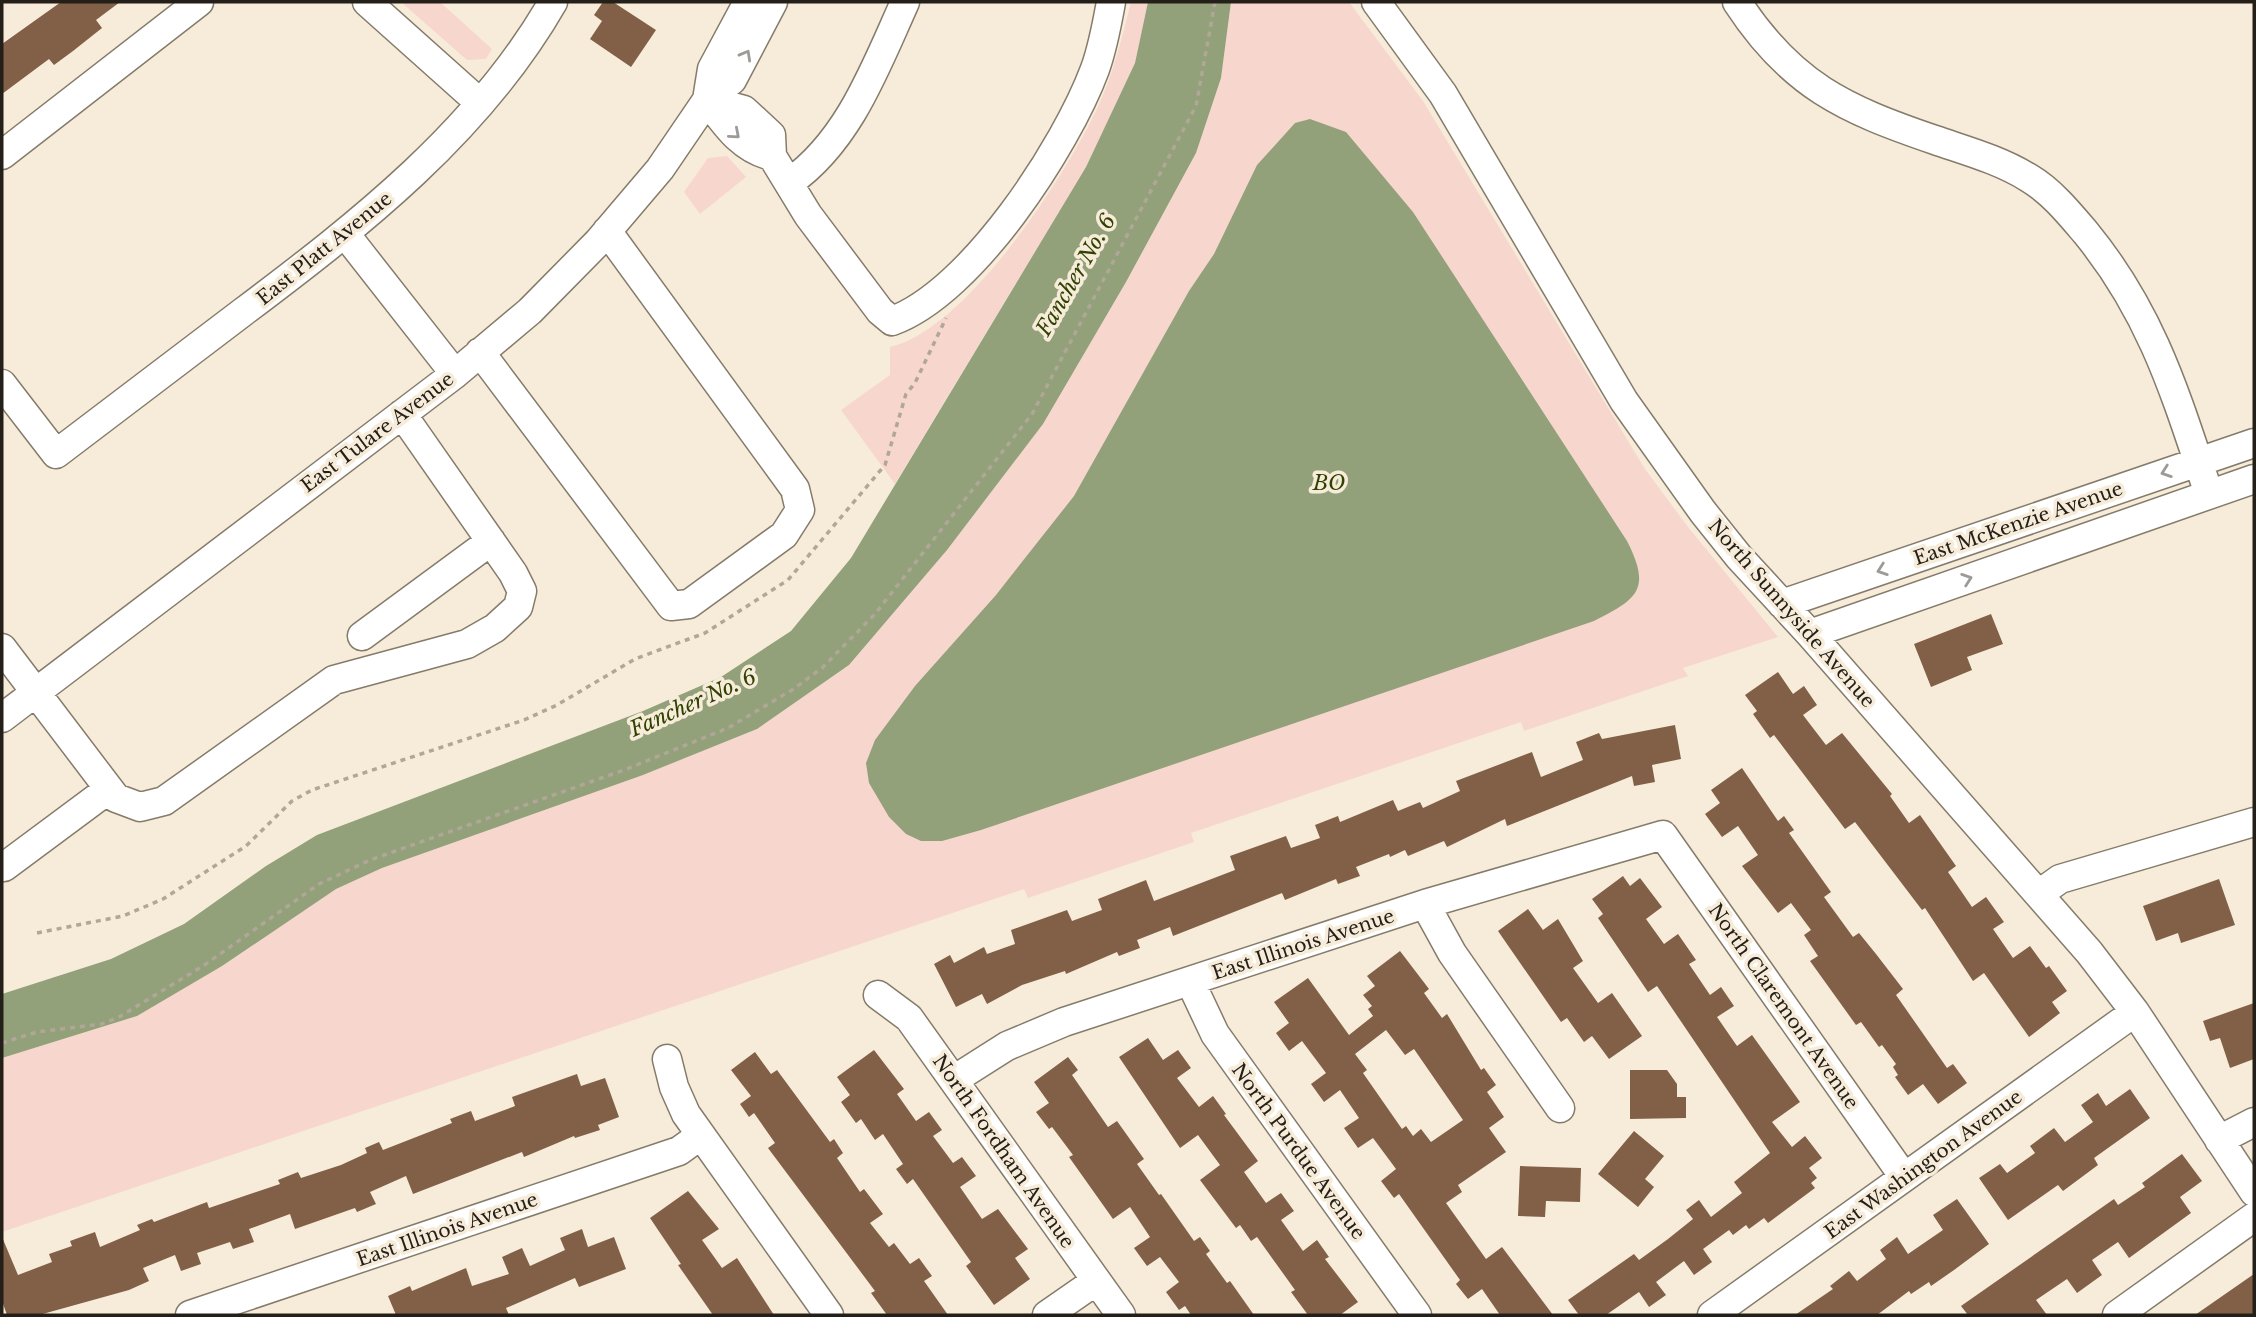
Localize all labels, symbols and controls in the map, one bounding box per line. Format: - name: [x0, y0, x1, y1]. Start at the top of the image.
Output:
- one-way arrow: [738, 50, 751, 63]
- one-way arrow: [727, 126, 740, 138]
- street label: East Platt Avenue: [252, 187, 396, 310]
- water label: Fancher No. 6: [1030, 209, 1122, 341]
- street label: East Tulare Avenue: [296, 367, 458, 497]
- one-way arrow: [2161, 464, 2173, 478]
- water label: BO: [1312, 470, 1345, 496]
- street label: East McKenzie Avenue: [1911, 477, 2126, 570]
- street label: North Sunnyside Avenue: [1703, 514, 1880, 712]
- one-way arrow: [1876, 562, 1888, 576]
- one-way arrow: [1961, 573, 1973, 587]
- water label: Fancher No. 6: [625, 663, 761, 743]
- street label: North Claremont Avenue: [1704, 899, 1863, 1113]
- street label: East Illinois Avenue: [1209, 904, 1397, 985]
- street label: North Fordham Avenue: [928, 1050, 1079, 1252]
- street label: North Purdue Avenue: [1227, 1059, 1370, 1244]
- street label: East Washington Avenue: [1820, 1085, 2026, 1244]
- street label: East Illinois Avenue: [354, 1188, 541, 1271]

